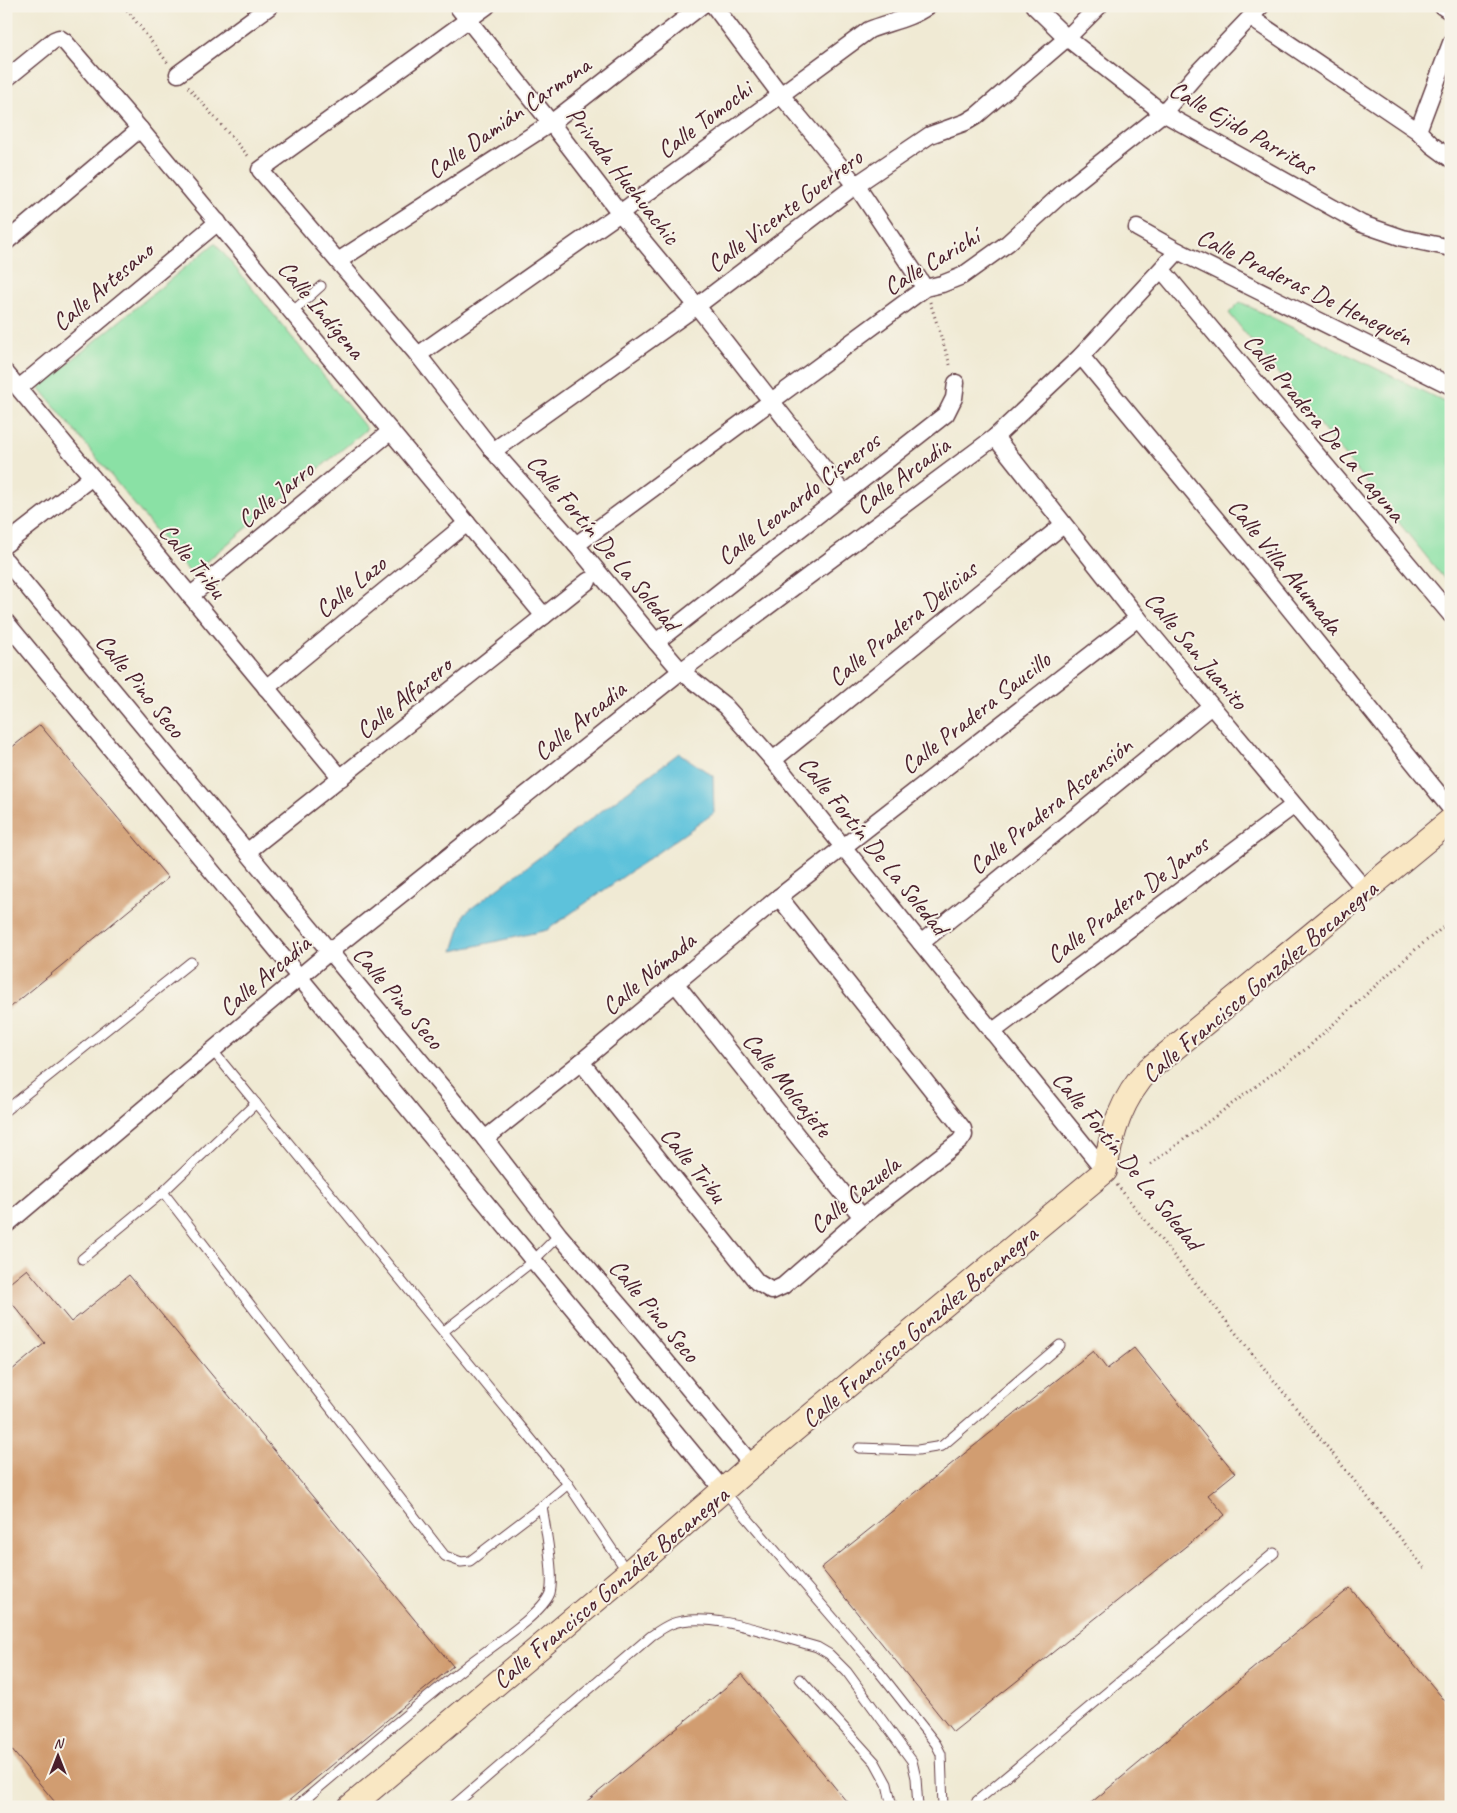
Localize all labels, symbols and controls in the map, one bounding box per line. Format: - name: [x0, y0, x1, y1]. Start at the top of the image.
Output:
- street label: Calle Damián Carmona: [420, 48, 599, 186]
- street label: Calle Tomochi: [651, 72, 761, 166]
- street label: Calle Ejido Parritas: [1164, 73, 1324, 184]
- street label: Privada Huehuachic: [559, 100, 688, 252]
- street label: Calle Vicente Guerrero: [700, 141, 870, 280]
- street label: Calle Carichí: [878, 218, 990, 303]
- street label: Calle Praderas De Henequén: [1191, 221, 1418, 353]
- street label: Calle Artesano: [45, 233, 162, 338]
- street label: Calle Indígena: [271, 254, 373, 367]
- street label: Calle Pradera De La Laguna: [1236, 327, 1414, 530]
- street label: Calle Leonardo Cisneros: [710, 424, 889, 573]
- street label: Calle Arcadia: [849, 429, 958, 522]
- street label: Calle Fortín De La Soledad: [520, 447, 689, 640]
- street label: Calle Jarro: [231, 453, 322, 536]
- street label: Calle Villa Ahumada: [1221, 492, 1351, 643]
- street label: Calle Tribu: [151, 516, 234, 606]
- street label: Calle Lazo: [308, 548, 394, 625]
- street label: Calle Pradera Delicias: [821, 552, 986, 694]
- street label: Calle San Juanito: [1137, 585, 1256, 717]
- street label: Calle Pino Seco: [88, 627, 193, 745]
- street label: Calle Pradera Saucillo: [894, 643, 1058, 781]
- street label: Calle Alfarero: [349, 647, 461, 746]
- street label: Calle Arcadia: [527, 672, 634, 768]
- street label: Calle Pradera Ascensión: [962, 729, 1140, 882]
- street label: Calle Fortín De La Soledad: [791, 749, 957, 944]
- street label: Calle Pradera De Janos: [1040, 827, 1217, 971]
- street label: Calle Francisco González Bocanegra: [1135, 872, 1386, 1090]
- street label: Calle Nómada: [595, 924, 704, 1022]
- street label: Calle Arcadia: [212, 927, 319, 1024]
- street label: Calle Pino Seco: [346, 939, 452, 1057]
- street label: Calle Molcajete: [735, 1026, 840, 1145]
- street label: Calle Fortín De La Soledad: [1045, 1064, 1211, 1259]
- street label: Calle Tribu: [653, 1120, 735, 1210]
- street label: Calle Cazuela: [803, 1147, 909, 1241]
- street label: Calle Francisco González Bocanegra: [795, 1217, 1046, 1435]
- street label: Calle Pino Seco: [602, 1252, 708, 1370]
- street label: Calle Francisco González Bocanegra: [486, 1478, 737, 1696]
- north arrow: [32, 1730, 82, 1780]
- text: N: [54, 1735, 65, 1752]

